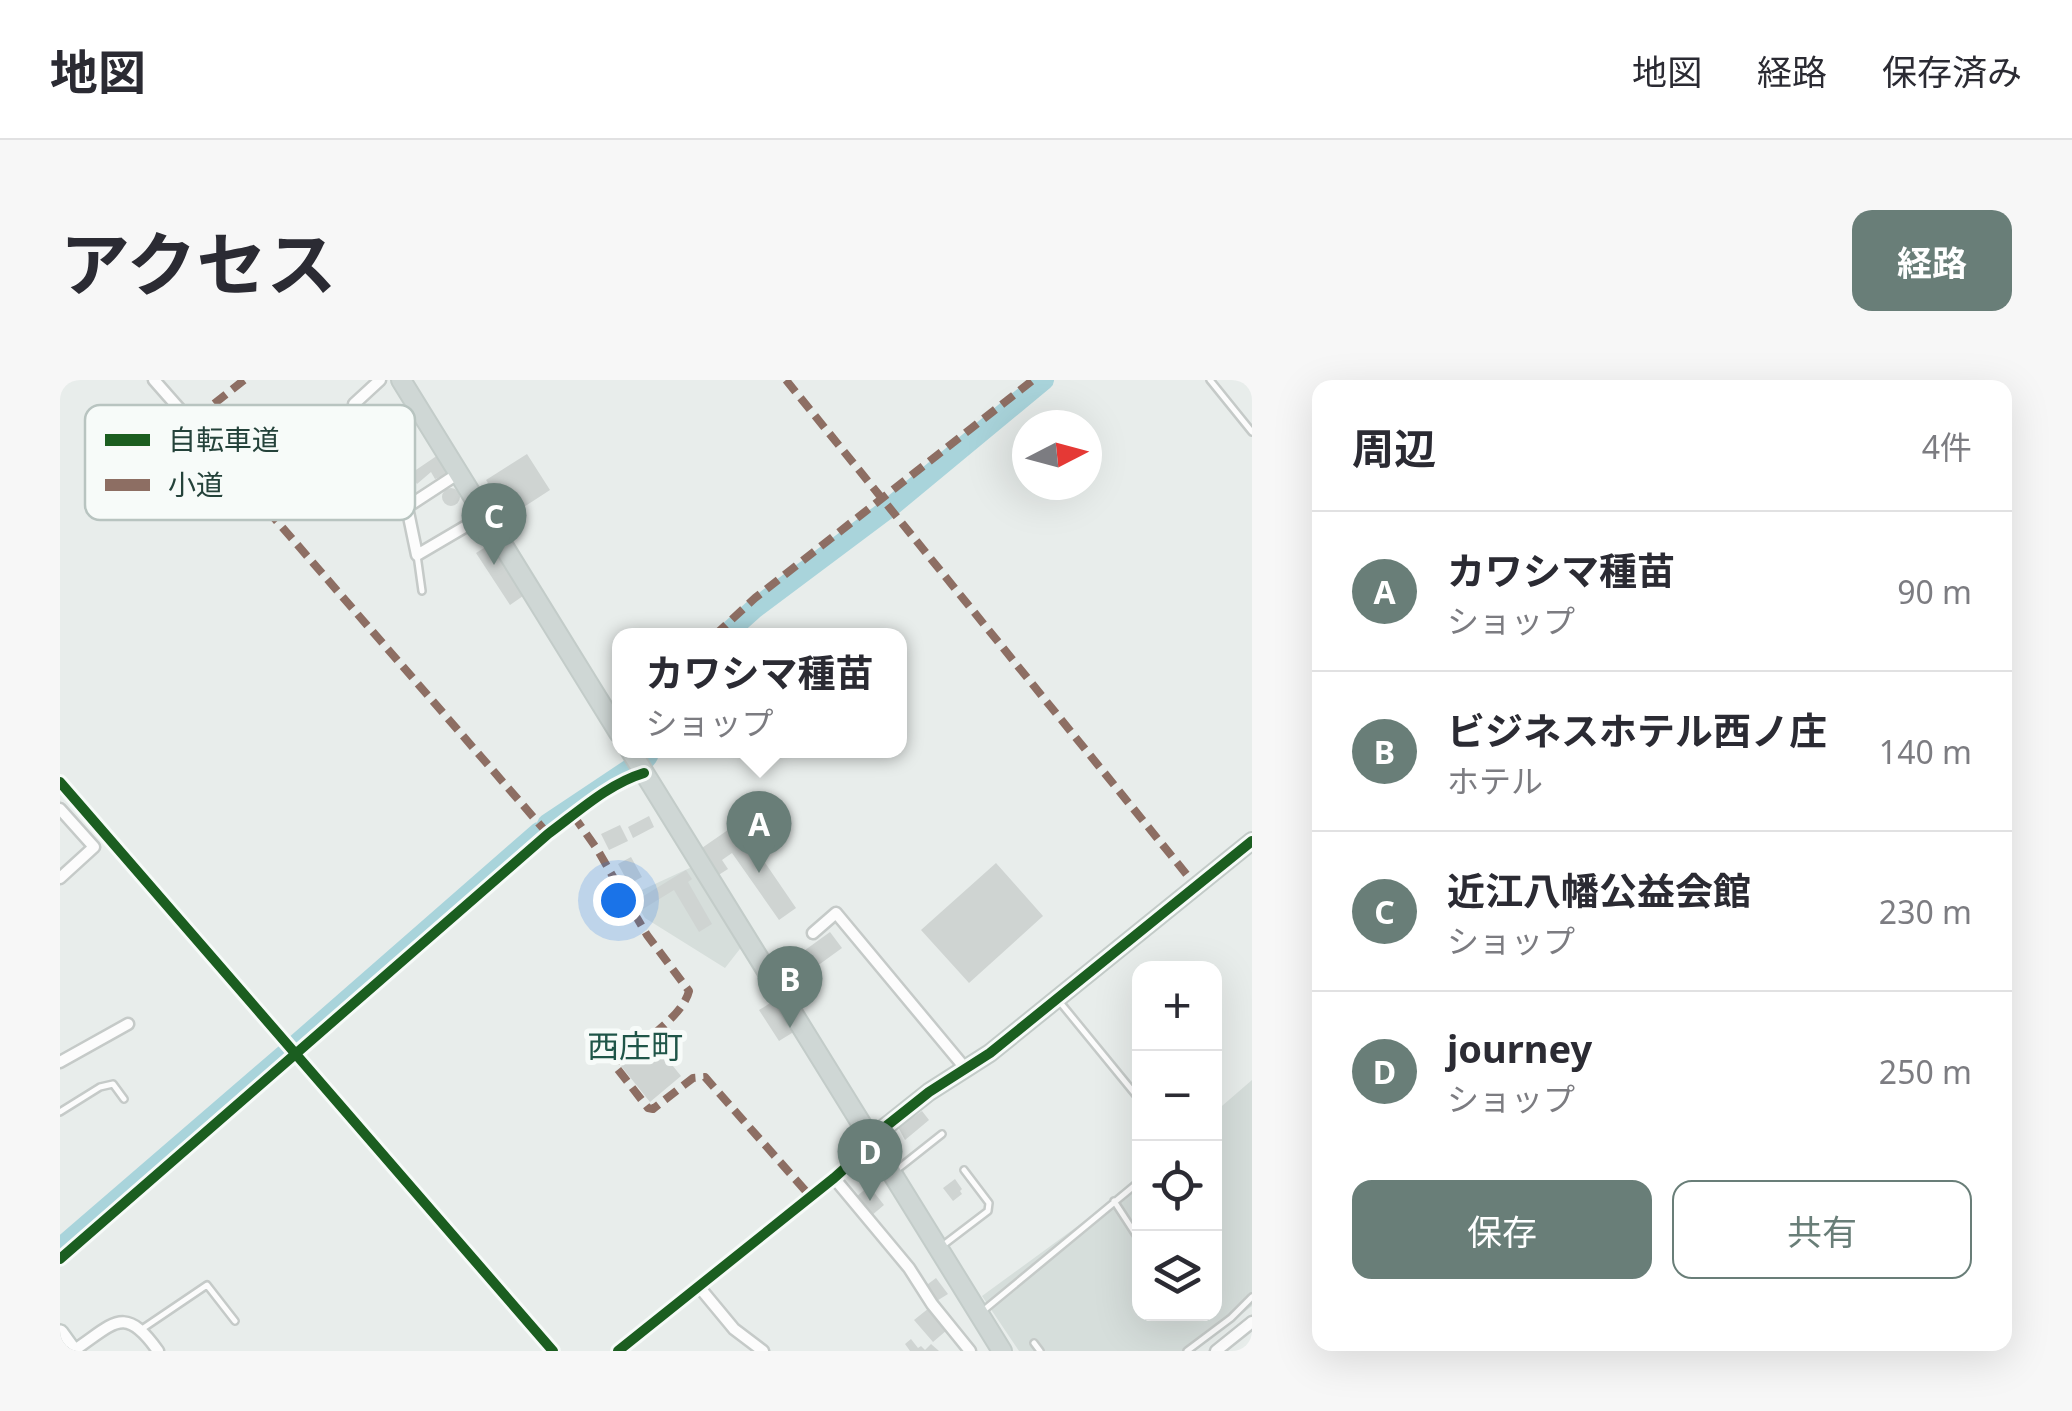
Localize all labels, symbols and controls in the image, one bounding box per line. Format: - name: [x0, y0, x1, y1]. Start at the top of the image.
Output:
- text: 地図: [50, 39, 146, 104]
- text: 地図: [1632, 48, 1702, 95]
- text: 経路: [1757, 48, 1827, 95]
- text: 保存済み: [1882, 48, 2022, 95]
- button: 経路: [1852, 210, 2012, 311]
- text: アクセス: [60, 215, 337, 311]
- legend: [85, 405, 415, 520]
- north arrow: [1012, 410, 1102, 500]
- text: 周辺: [1352, 419, 1436, 476]
- text: 自転車道: [168, 420, 280, 458]
- text: 4件: [1922, 425, 1972, 468]
- text: 小道: [168, 465, 224, 503]
- pin: C: [462, 482, 526, 565]
- text: カワシマ種苗: [1447, 544, 1675, 596]
- text: A: [1373, 570, 1396, 613]
- text: 90 m: [1897, 570, 1972, 613]
- text: ショップ: [1447, 599, 1575, 642]
- popup: [612, 628, 907, 758]
- text: カワシマ種苗: [645, 646, 874, 698]
- text: ショップ: [645, 701, 774, 744]
- text: ビジネスホテル西ノ庄: [1447, 704, 1827, 756]
- text: B: [1374, 730, 1395, 773]
- text: 140 m: [1879, 730, 1972, 773]
- text: ホテル: [1447, 759, 1543, 802]
- pin: A: [726, 790, 792, 873]
- text: 近江八幡公益会館: [1447, 864, 1751, 916]
- your location: [593, 875, 644, 926]
- text: C: [1374, 890, 1395, 933]
- text: 230 m: [1879, 890, 1972, 933]
- text: ショップ: [1447, 919, 1575, 962]
- pin: B: [758, 946, 822, 1028]
- map controls: [1132, 961, 1222, 1321]
- button: +: [1132, 961, 1222, 1051]
- text: journey: [1447, 1022, 1592, 1074]
- district label: 西庄町: [587, 1024, 683, 1067]
- text: D: [1373, 1050, 1396, 1093]
- text: 250 m: [1879, 1050, 1972, 1093]
- button: −: [1132, 1051, 1222, 1141]
- text: ショップ: [1447, 1077, 1575, 1120]
- pin: D: [838, 1118, 902, 1201]
- button: locate: [1132, 1141, 1222, 1231]
- button: 保存: [1352, 1180, 1652, 1279]
- button: 共有: [1672, 1180, 1972, 1279]
- button: layers: [1132, 1231, 1222, 1321]

